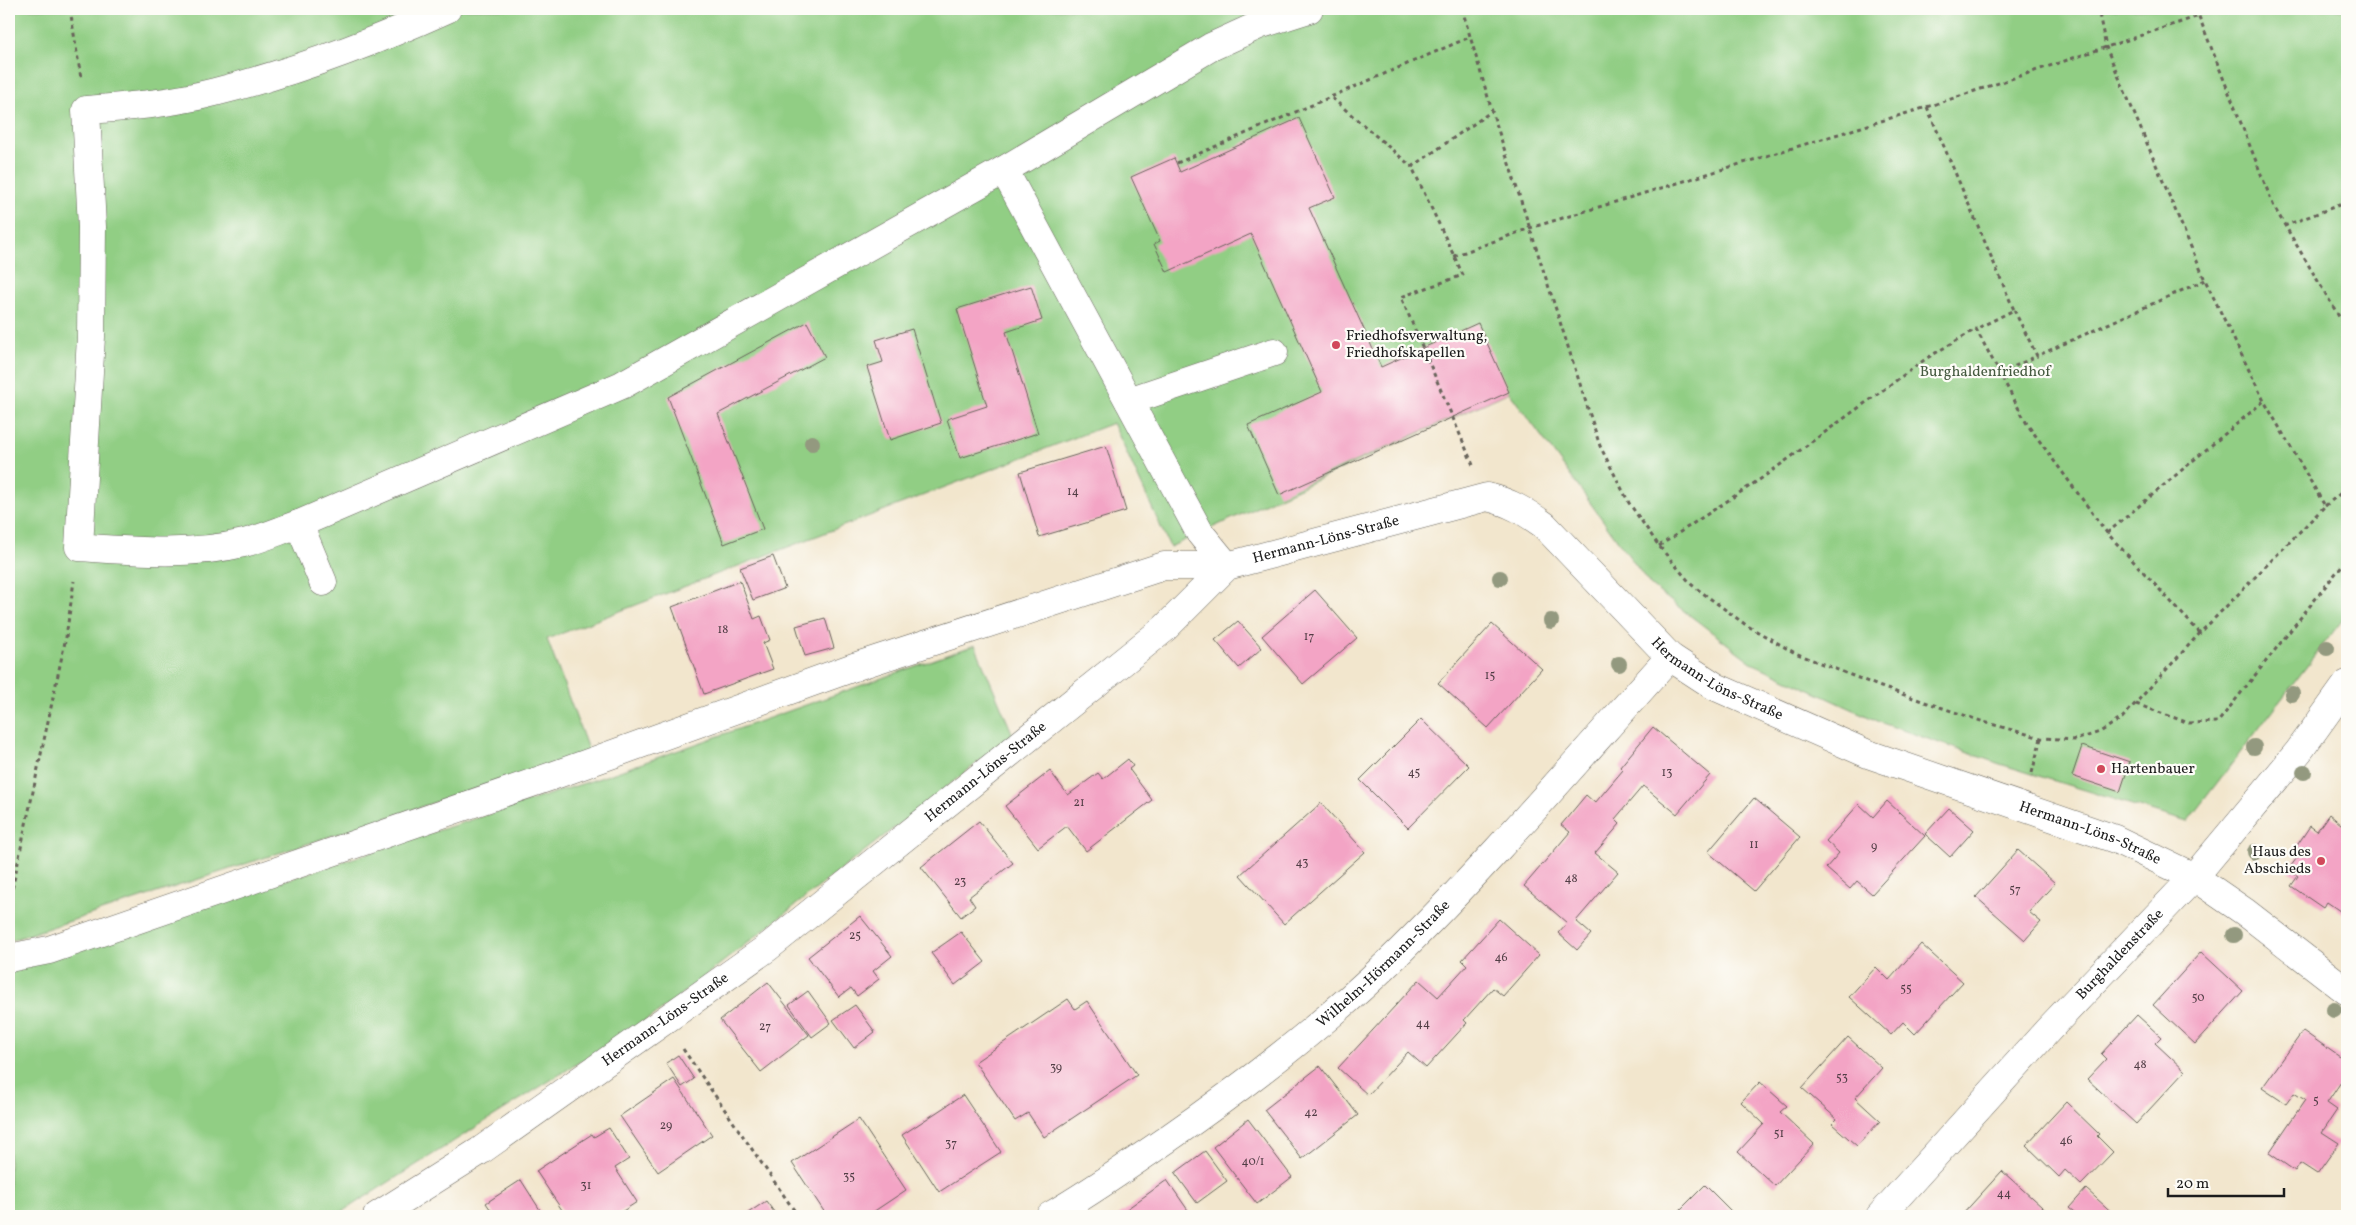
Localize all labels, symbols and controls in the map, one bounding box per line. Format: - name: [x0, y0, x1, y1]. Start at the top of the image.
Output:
- place label: Friedhofsverwaltung, Friedhofskapellen: [1346, 326, 1487, 364]
- marker: Friedhofsverwaltung, Friedhofskapellen: [1330, 339, 1342, 351]
- park label: Burghaldenfriedhof: [1920, 362, 2052, 383]
- house number: 14: [1067, 484, 1079, 500]
- street label: Hermann-Löns-Straße: [1250, 510, 1401, 569]
- house number: 18: [718, 622, 728, 638]
- house number: 17: [1304, 629, 1314, 645]
- street label: Hermann-Löns-Straße: [1646, 633, 1786, 726]
- house number: 15: [1485, 668, 1495, 684]
- street label: Hermann-Löns-Straße: [920, 717, 1051, 828]
- place label: Hartenbauer: [2111, 759, 2195, 780]
- marker: Hartenbauer: [2095, 763, 2107, 775]
- house number: 45: [1408, 765, 1421, 781]
- house number: 13: [1662, 765, 1672, 781]
- house number: 21: [1073, 795, 1085, 811]
- street label: Hermann-Löns-Straße: [2016, 796, 2165, 870]
- house number: 11: [1749, 837, 1759, 853]
- house number: 9: [1871, 839, 1877, 855]
- place label: Haus des Abschieds: [2244, 842, 2311, 880]
- house number: 43: [1296, 855, 1308, 871]
- marker: Haus des Abschieds: [2315, 855, 2327, 867]
- house number: 48: [1564, 871, 1578, 887]
- house number: 23: [954, 874, 966, 890]
- house number: 57: [2009, 882, 2021, 898]
- street label: Wilhelm-Hörmann-Straße: [1312, 895, 1455, 1033]
- street label: Burghaldenstraße: [2071, 904, 2169, 1005]
- house number: 25: [849, 928, 861, 944]
- house number: 46: [1494, 950, 1508, 966]
- street label: Hermann-Löns-Straße: [598, 968, 733, 1072]
- house number: 55: [1900, 981, 1912, 997]
- house number: 50: [2192, 990, 2204, 1006]
- house number: 44: [1416, 1016, 1430, 1032]
- house number: 27: [759, 1019, 771, 1035]
- house number: 48: [2133, 1057, 2147, 1073]
- house number: 39: [1050, 1060, 1062, 1076]
- house number: 53: [1836, 1070, 1848, 1086]
- house number: 5: [2313, 1093, 2319, 1109]
- house number: 42: [1304, 1105, 1318, 1121]
- house number: 29: [660, 1118, 672, 1134]
- house number: 51: [1774, 1126, 1784, 1142]
- house number: 46: [2059, 1133, 2073, 1149]
- house number: 37: [945, 1136, 957, 1152]
- house number: 40/1: [1242, 1154, 1264, 1170]
- scale bar: [2168, 1165, 2285, 1197]
- house number: 35: [843, 1169, 855, 1185]
- text: 20 m: [2176, 1174, 2209, 1195]
- house number: 31: [581, 1178, 591, 1194]
- house number: 44: [1997, 1186, 2011, 1202]

